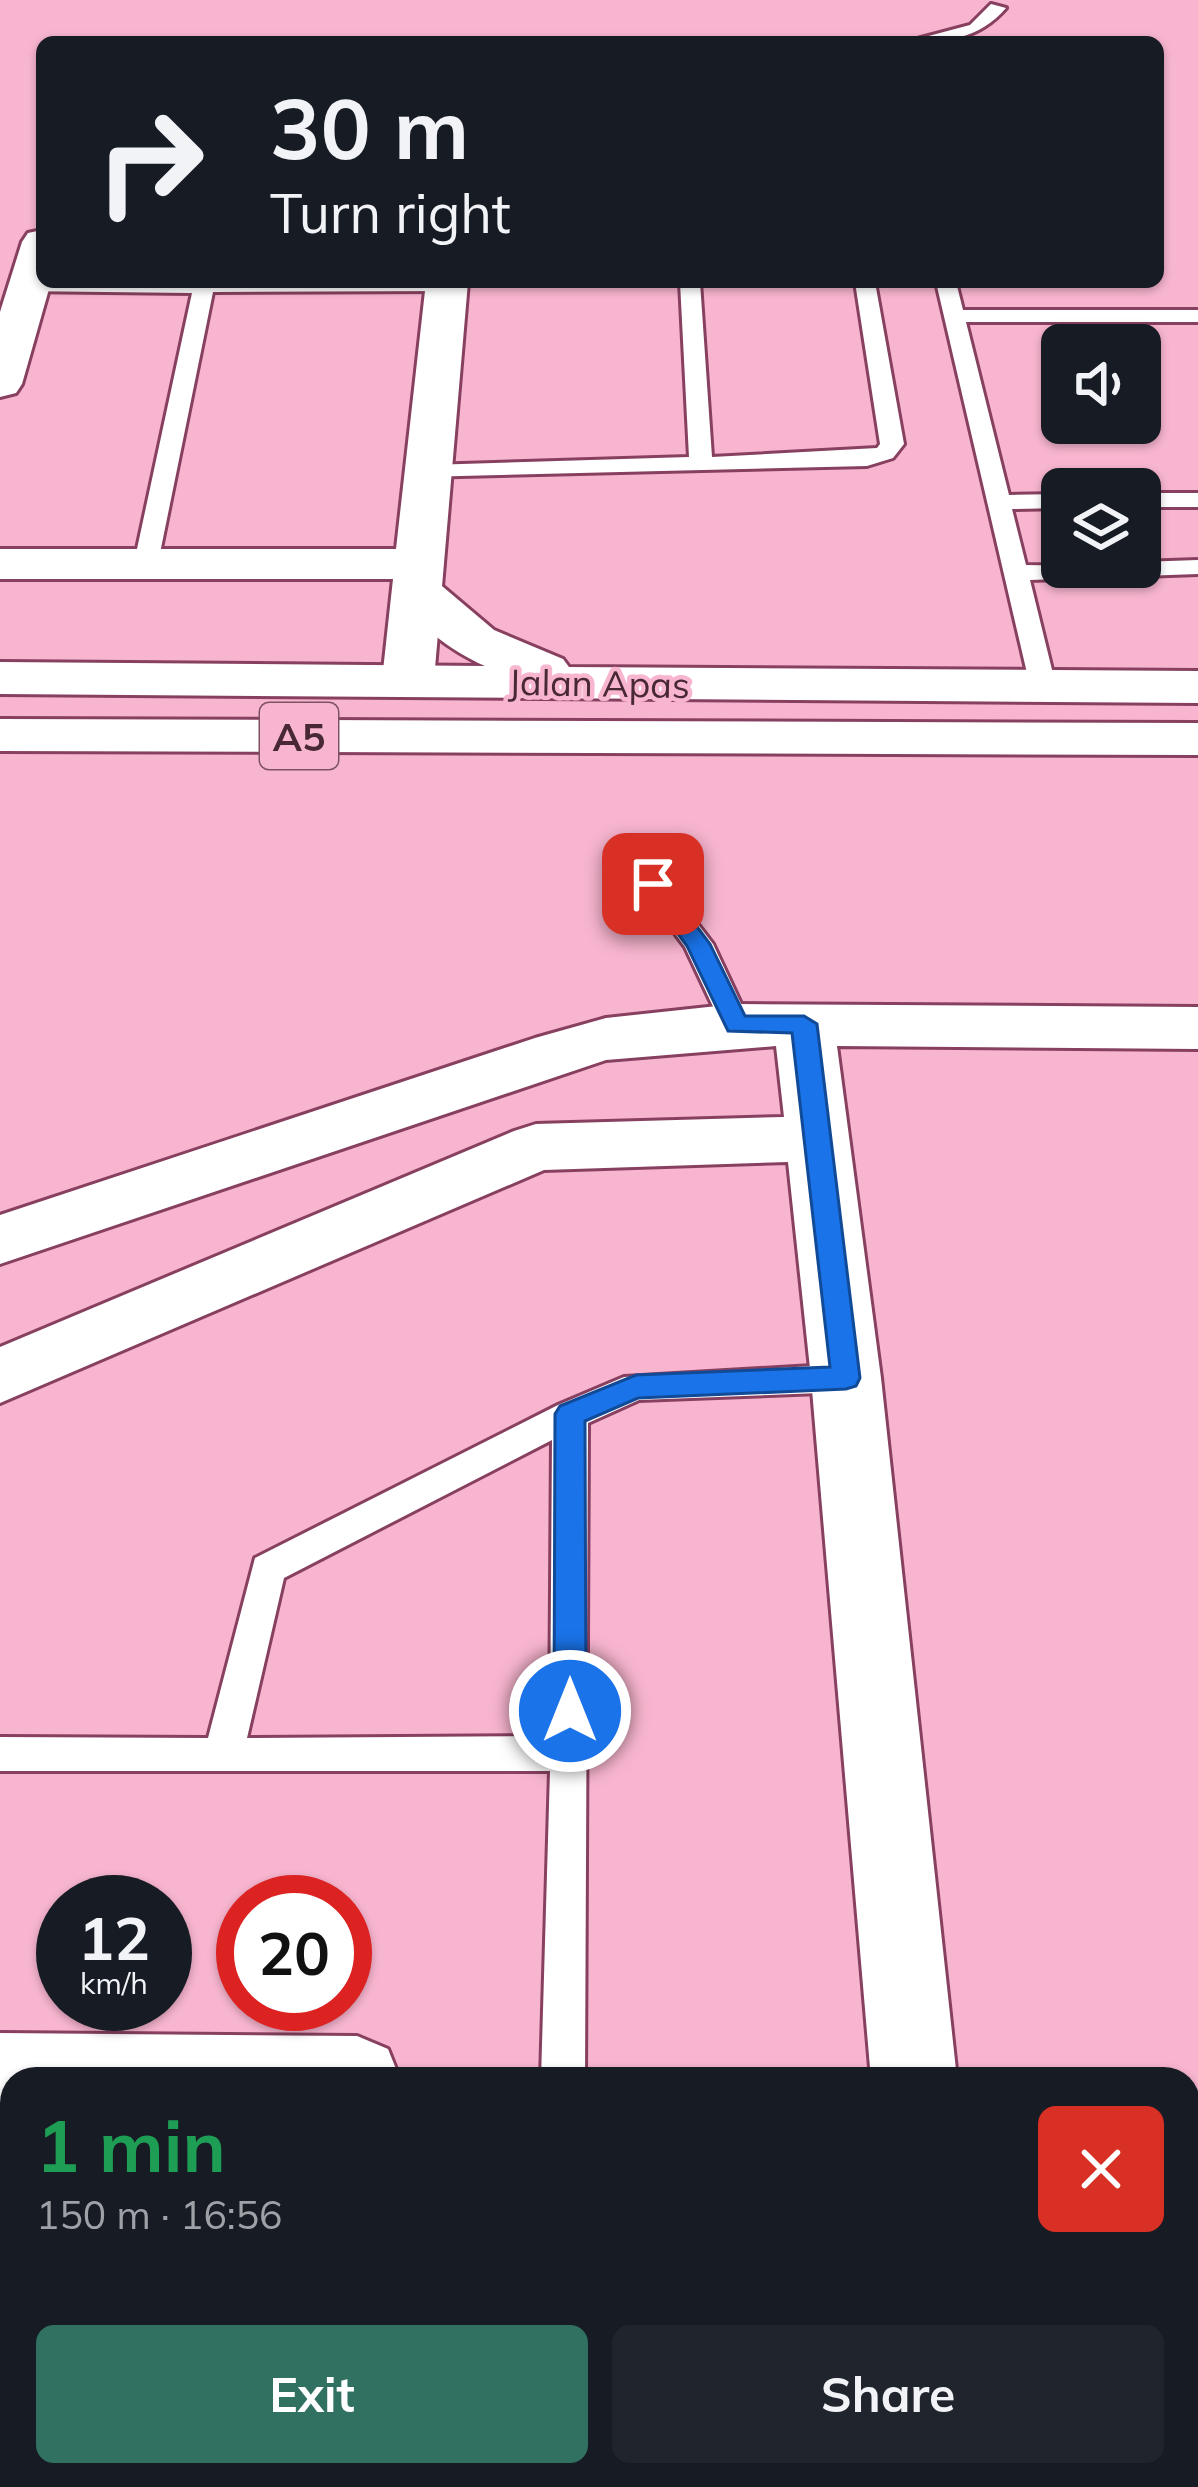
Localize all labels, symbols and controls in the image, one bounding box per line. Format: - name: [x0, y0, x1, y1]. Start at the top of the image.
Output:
- text: 30 m: [270, 75, 469, 180]
- icon: right: [72, 84, 228, 240]
- text: Turn right: [270, 179, 511, 247]
- map controls: [1041, 324, 1161, 588]
- button: sound: [1041, 324, 1161, 444]
- button: layers: [1041, 468, 1161, 588]
- street label: Jalan Apas: [508, 659, 690, 707]
- road number: A5: [260, 703, 338, 769]
- pin: [602, 833, 704, 935]
- icon: arrive: [620, 851, 686, 917]
- position arrow: [507, 1648, 633, 1774]
- speed limit sign: 20: [216, 1875, 372, 2031]
- text: 12: [78, 1900, 150, 1975]
- text: km/h: [80, 1964, 148, 2002]
- text: 1 min: [36, 2100, 226, 2190]
- button: close: [1038, 2106, 1164, 2232]
- text: 150 m · 16:56: [36, 2190, 282, 2239]
- button: Exit: [36, 2325, 588, 2463]
- button: Share: [612, 2325, 1164, 2463]

